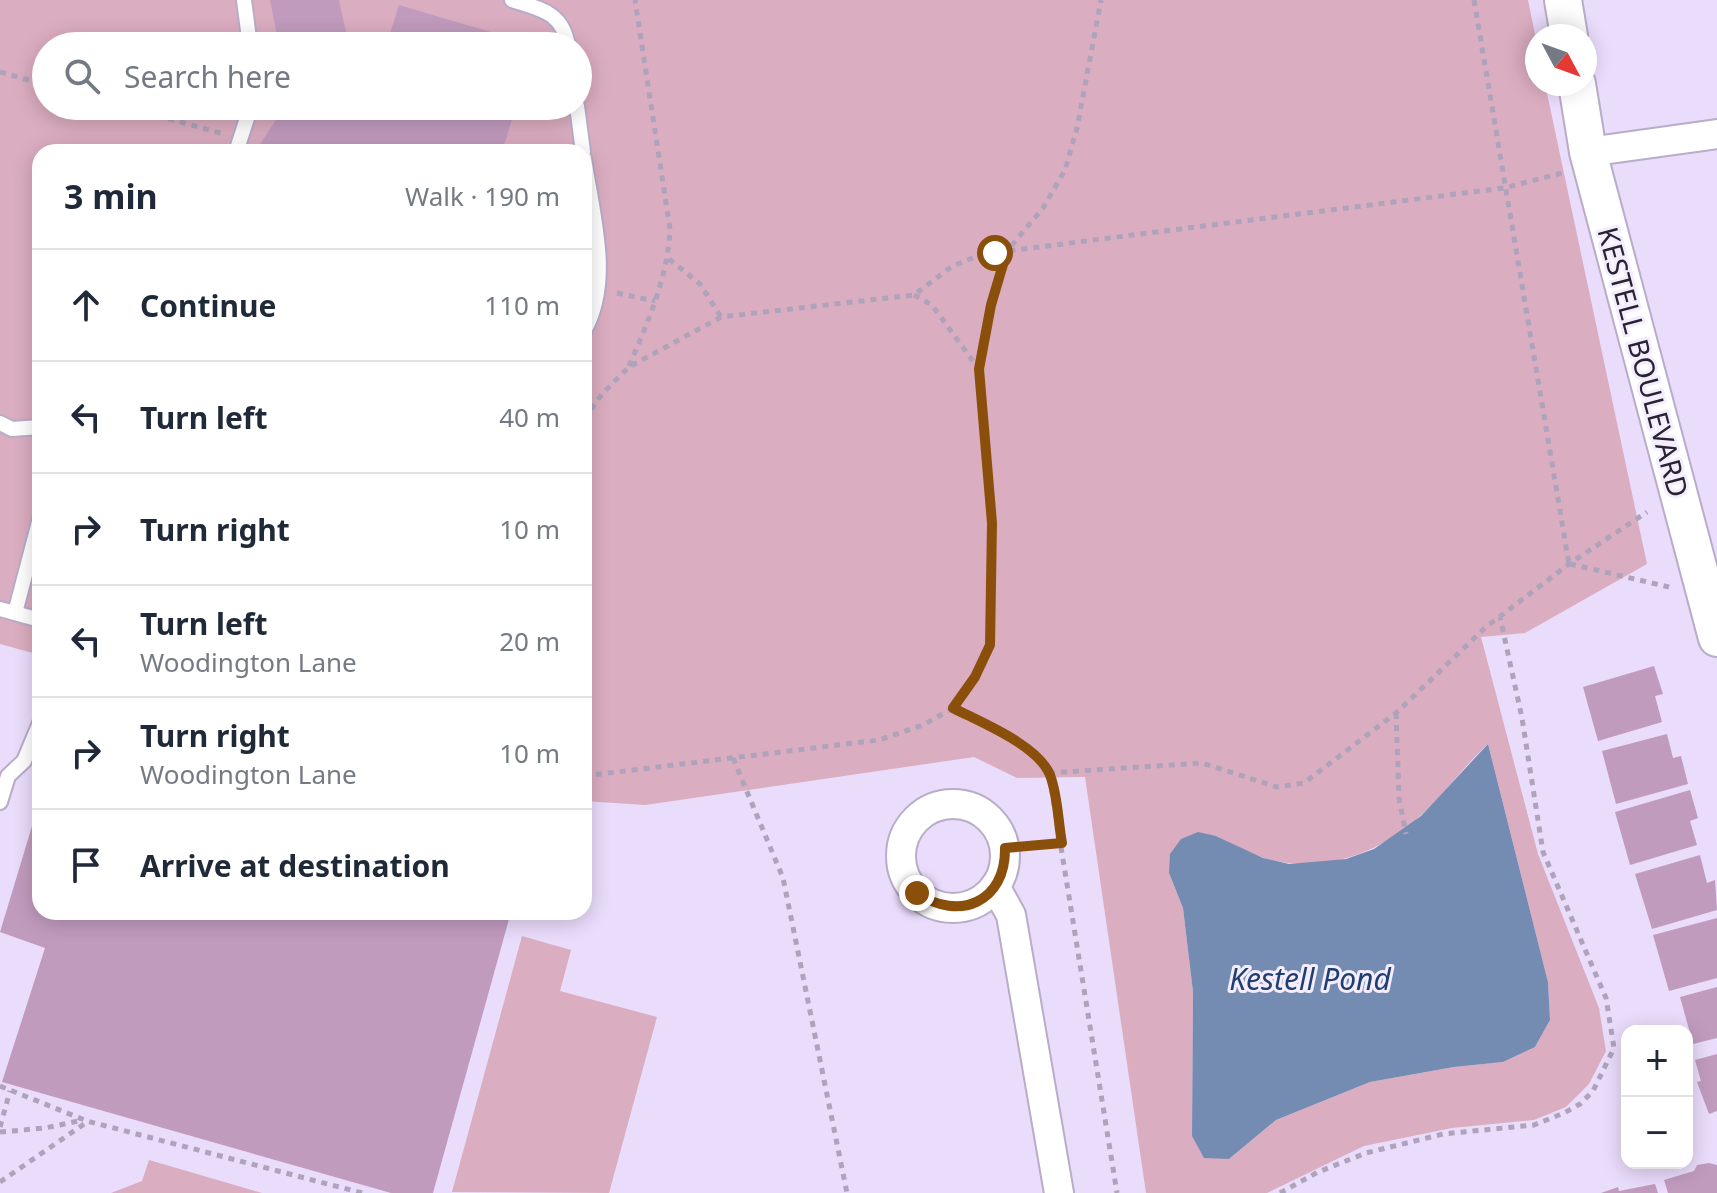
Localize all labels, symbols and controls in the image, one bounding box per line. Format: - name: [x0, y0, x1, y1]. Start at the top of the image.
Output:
- north arrow: [1525, 24, 1597, 96]
- search box: [32, 32, 592, 120]
- icon: search: [60, 54, 104, 98]
- text: Search here: [124, 56, 291, 97]
- text: 3 min: [64, 173, 158, 219]
- text: Walk · 190 m: [405, 178, 560, 214]
- street label: KESTELL BOULEVARD: [1590, 222, 1698, 501]
- route start: [977, 235, 1013, 271]
- icon: ahead: [64, 283, 108, 327]
- text: Continue: [140, 285, 276, 326]
- text: 110 m: [484, 287, 560, 323]
- icon: left: [64, 395, 108, 439]
- text: Turn left: [140, 397, 268, 438]
- text: 40 m: [499, 399, 560, 435]
- icon: right: [64, 507, 108, 551]
- text: Turn right: [140, 509, 290, 550]
- text: 10 m: [499, 511, 560, 547]
- text: Turn left: [140, 603, 268, 644]
- icon: left: [64, 619, 108, 663]
- text: 20 m: [499, 623, 560, 659]
- text: Woodington Lane: [140, 644, 357, 680]
- text: Turn right: [140, 715, 290, 756]
- icon: right: [64, 731, 108, 775]
- text: 10 m: [499, 735, 560, 771]
- text: Woodington Lane: [140, 756, 357, 792]
- icon: arrive: [64, 843, 108, 887]
- text: Arrive at destination: [140, 845, 450, 886]
- route end: [899, 875, 935, 911]
- water label: Kestell Pond: [1229, 958, 1391, 999]
- map controls: [1621, 1025, 1693, 1169]
- button: +: [1621, 1025, 1693, 1097]
- button: −: [1621, 1097, 1693, 1169]

